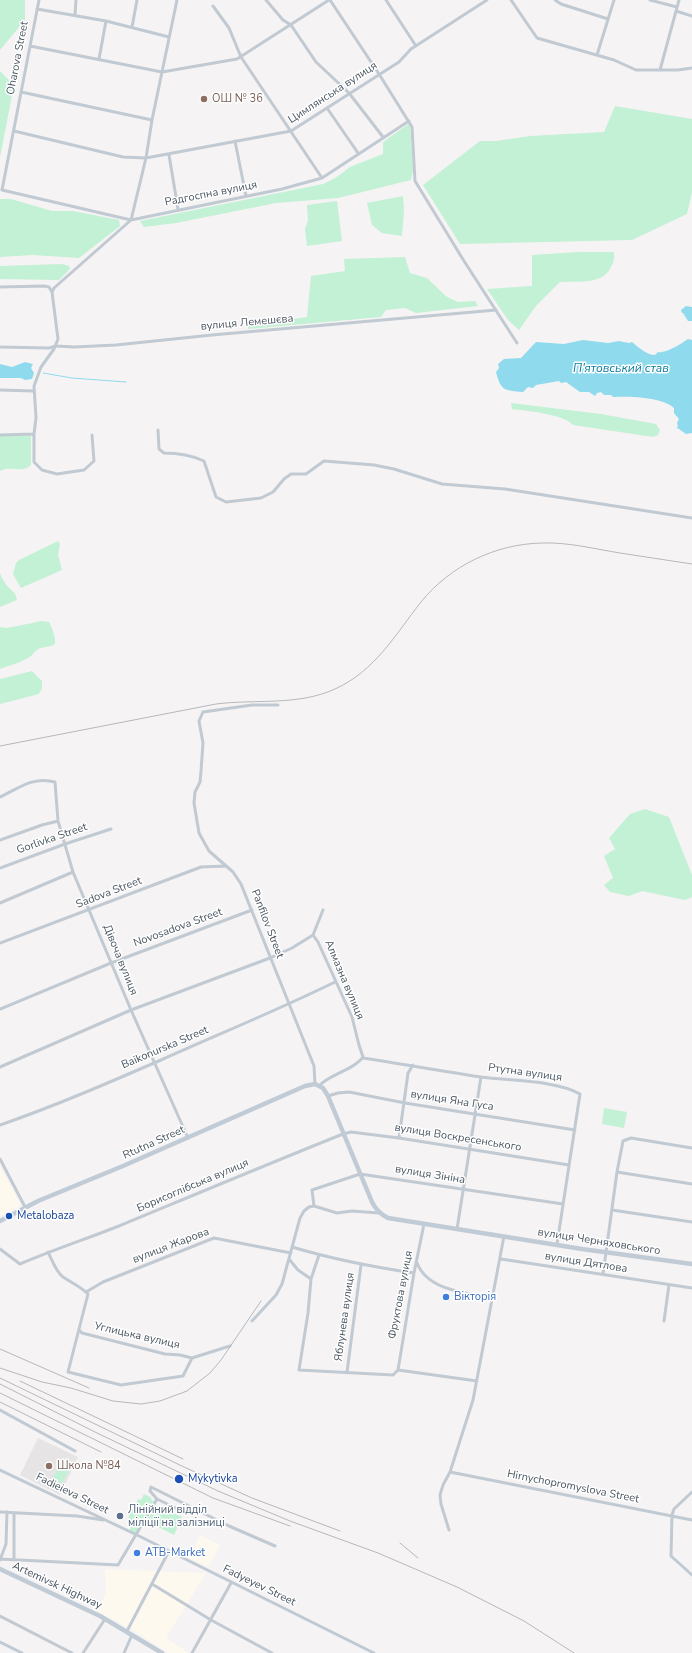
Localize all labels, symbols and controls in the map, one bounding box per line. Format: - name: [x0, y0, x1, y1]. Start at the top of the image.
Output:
- street label: Oharova Street: [4, 20, 32, 96]
- street label: Цимлянська вулиця: [286, 59, 380, 127]
- place label: ОШ № 36: [212, 92, 263, 106]
- marker: ОШ № 36: [199, 94, 209, 104]
- street label: Радгоспна вулиця: [164, 179, 258, 209]
- street label: вулиця Лемешєва: [200, 312, 294, 334]
- water label: П'ятовський став: [573, 362, 669, 376]
- street label: Gorlivka Street: [15, 821, 89, 857]
- street label: Sadova Street: [74, 874, 144, 912]
- street label: Panfilov Street: [248, 888, 286, 960]
- street label: Novosadova Street: [132, 906, 224, 950]
- street label: Дівоча вулиця: [100, 923, 140, 997]
- street label: Алмазна вулиця: [321, 938, 367, 1022]
- street label: Baikonurska Street: [120, 1024, 210, 1072]
- street label: Ртутна вулиця: [487, 1061, 563, 1085]
- street label: вулиця Яна Гуса: [410, 1088, 494, 1114]
- street label: вулиця Воскресенського: [394, 1121, 522, 1155]
- street label: Rtutna Street: [121, 1124, 187, 1162]
- street label: Борисоглібська вулиця: [135, 1156, 251, 1216]
- street label: вулиця Зініна: [394, 1163, 466, 1187]
- place label: Metalobaza: [17, 1209, 74, 1223]
- marker: Metalobaza: [4, 1211, 14, 1221]
- street label: вулиця Жарова: [131, 1225, 211, 1267]
- street label: вулиця Черняховського: [537, 1226, 661, 1258]
- street label: Фруктова вулиця: [386, 1250, 416, 1340]
- street label: вулиця Дятлова: [544, 1250, 628, 1276]
- street label: Яблунева вулиця: [332, 1272, 358, 1362]
- place label: Вікторія: [454, 1290, 496, 1304]
- marker: Вікторія: [441, 1292, 451, 1302]
- street label: Углицька вулиця: [93, 1320, 181, 1352]
- place label: Школа №84: [57, 1459, 121, 1473]
- marker: Школа №84: [44, 1461, 54, 1471]
- street label: Hirnychopromyslova Street: [506, 1468, 640, 1506]
- street label: Fadieieva Street: [34, 1471, 110, 1517]
- place label: Mykytivka: [188, 1472, 237, 1486]
- marker: Mykytivka: [173, 1473, 185, 1485]
- place label: Лінійний відділ міліції на залізниці: [128, 1503, 225, 1529]
- marker: Лінійний відділ міліції на залізниці: [115, 1511, 125, 1521]
- place label: ATB-Market: [145, 1546, 205, 1560]
- marker: ATB-Market: [132, 1548, 142, 1558]
- street label: Artemivsk Highway: [10, 1559, 104, 1613]
- street label: Fadyeyev Street: [220, 1563, 298, 1609]

